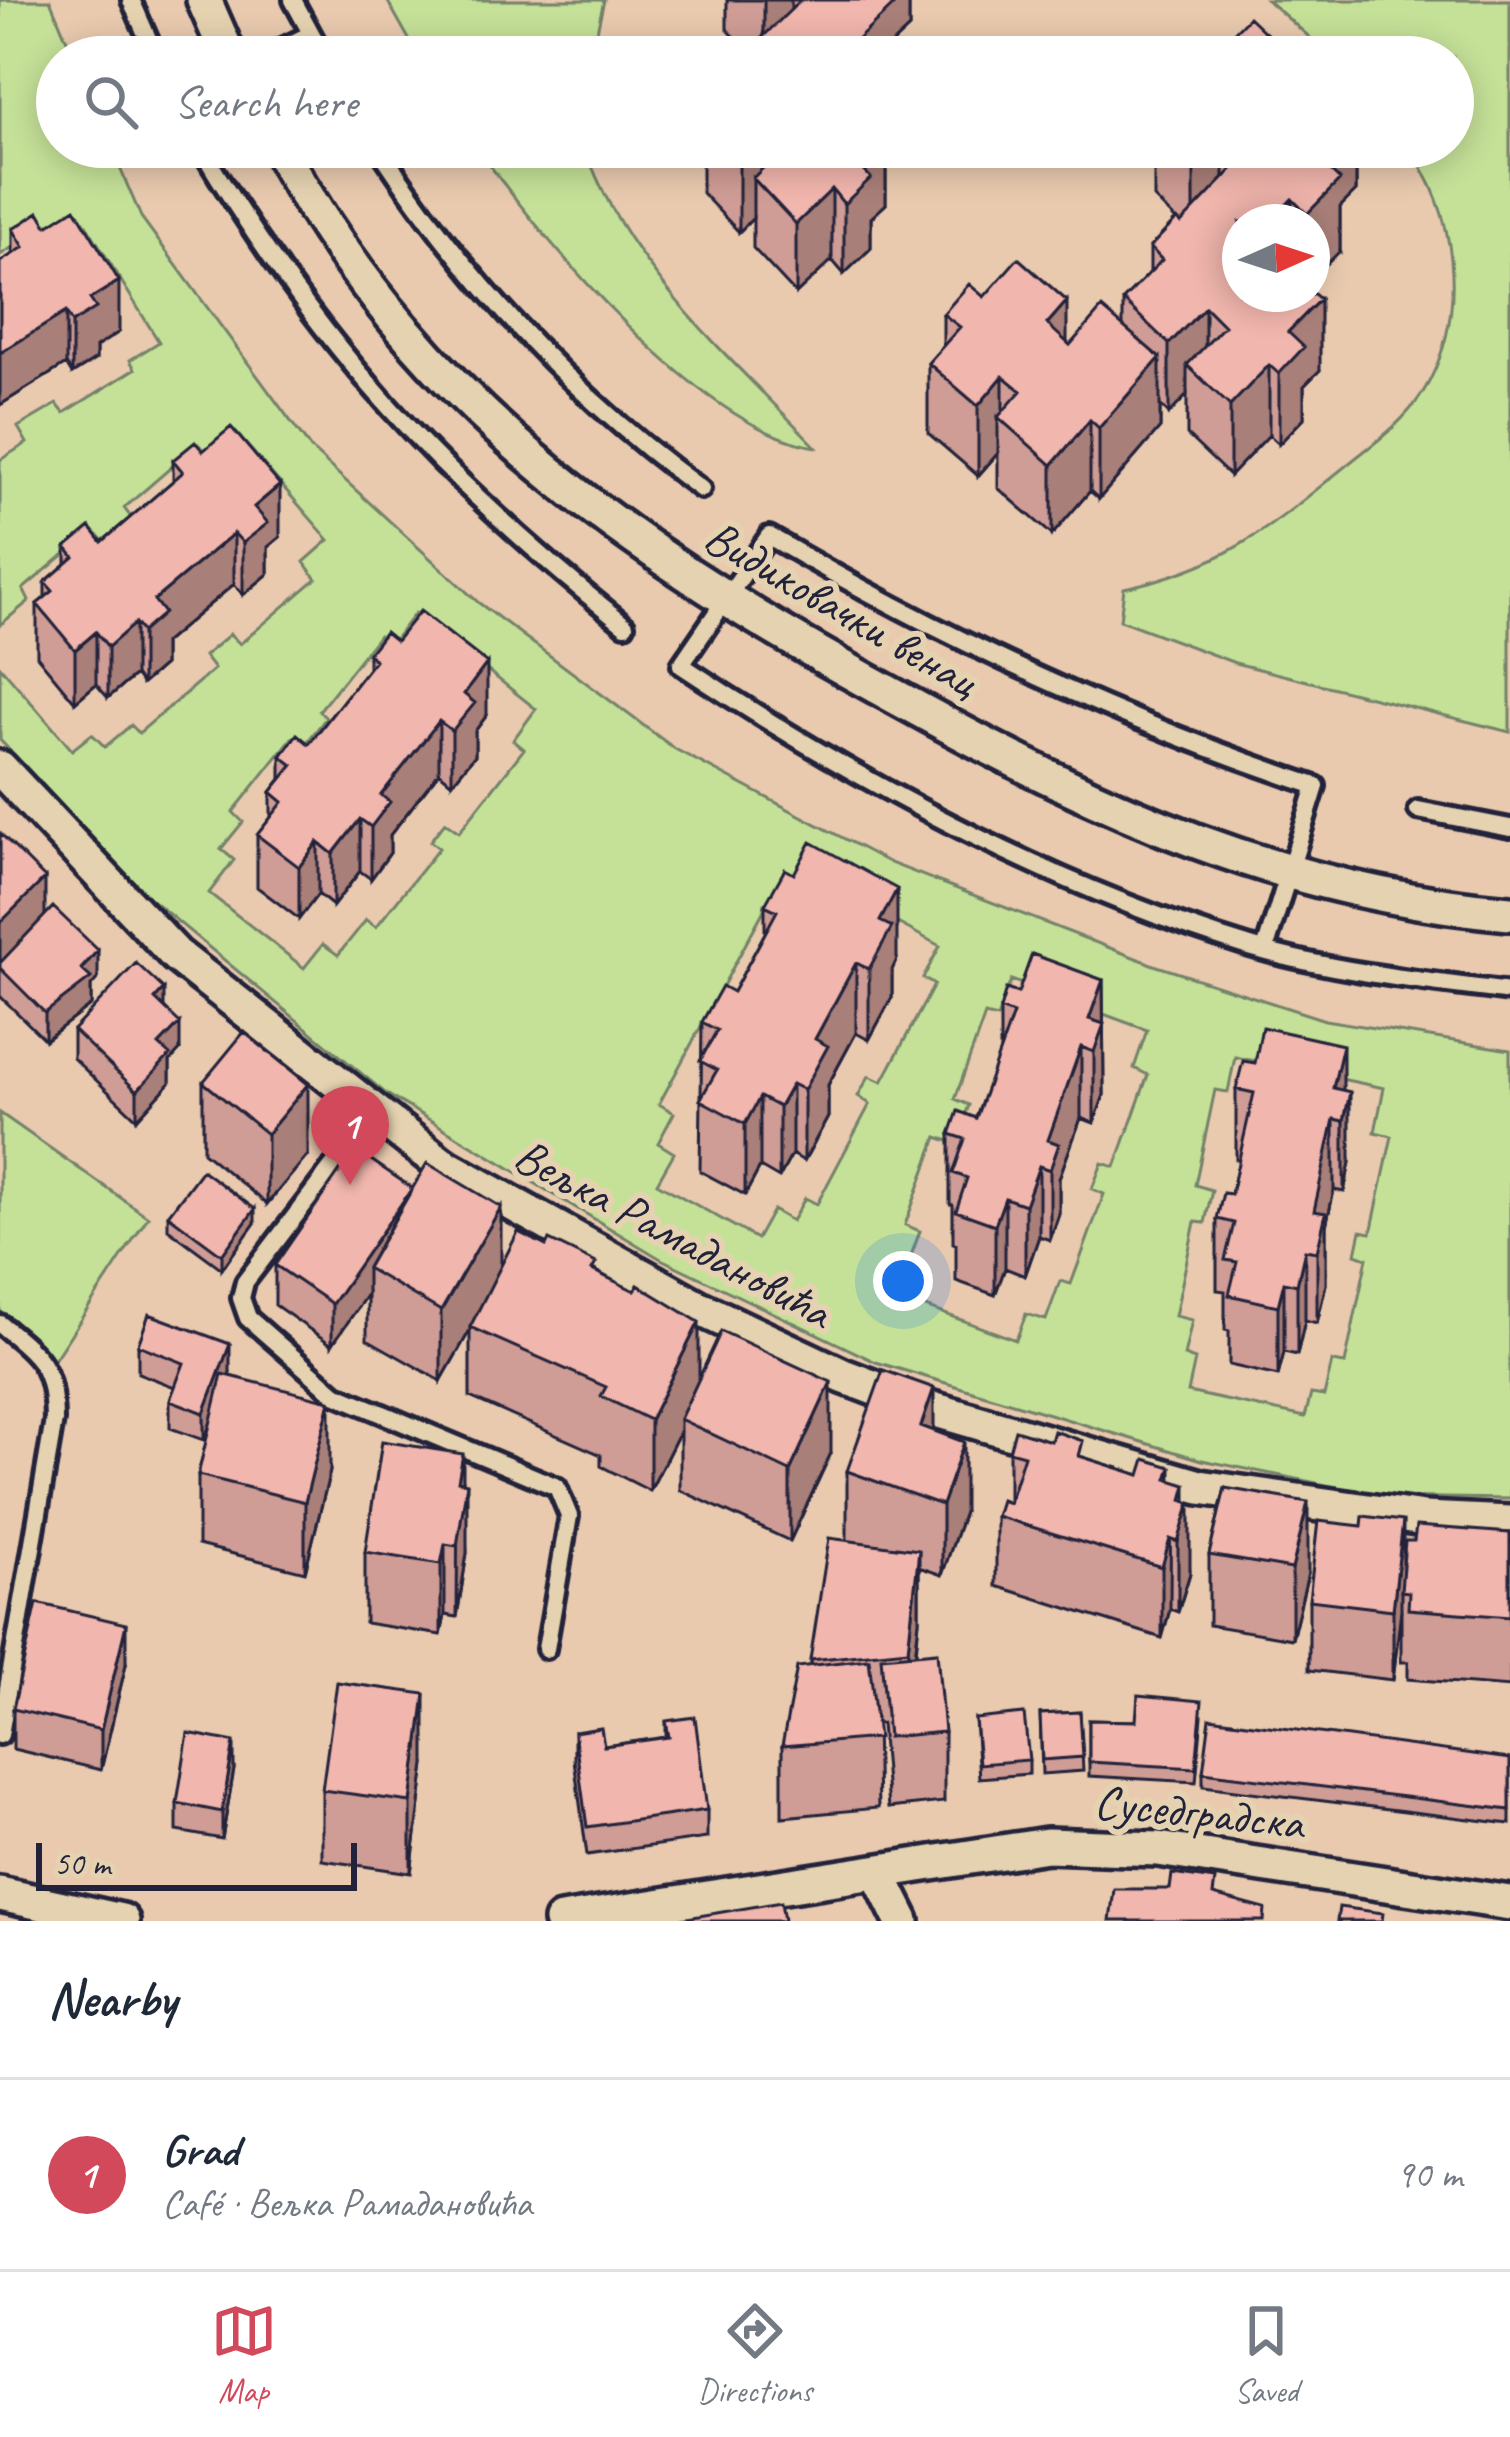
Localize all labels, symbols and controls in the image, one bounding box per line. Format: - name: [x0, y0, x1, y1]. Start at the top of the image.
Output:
- search box: [36, 36, 1474, 168]
- icon: search: [78, 69, 144, 135]
- text: Search here: [174, 74, 357, 131]
- north arrow: [1222, 204, 1330, 312]
- street label: Видиковачки венац: [694, 506, 990, 712]
- pin: 1: [311, 1086, 389, 1185]
- street label: Вељка Рамадановића: [504, 1124, 844, 1343]
- your location: [873, 1251, 933, 1311]
- street label: Суседградска: [1092, 1771, 1309, 1853]
- scale bar: [36, 1837, 357, 1890]
- text: 50 m: [54, 1843, 110, 1885]
- text: Nearby: [48, 1967, 176, 2031]
- text: Grad: [162, 2122, 238, 2179]
- text: 1: [78, 2150, 96, 2199]
- text: 90 m: [1396, 2150, 1462, 2199]
- text: Café · Вељка Рамадановића: [162, 2179, 532, 2228]
- tab: Map: [211, 2298, 277, 2412]
- tab: Directions: [698, 2298, 812, 2412]
- tab: Saved: [1233, 2298, 1299, 2412]

